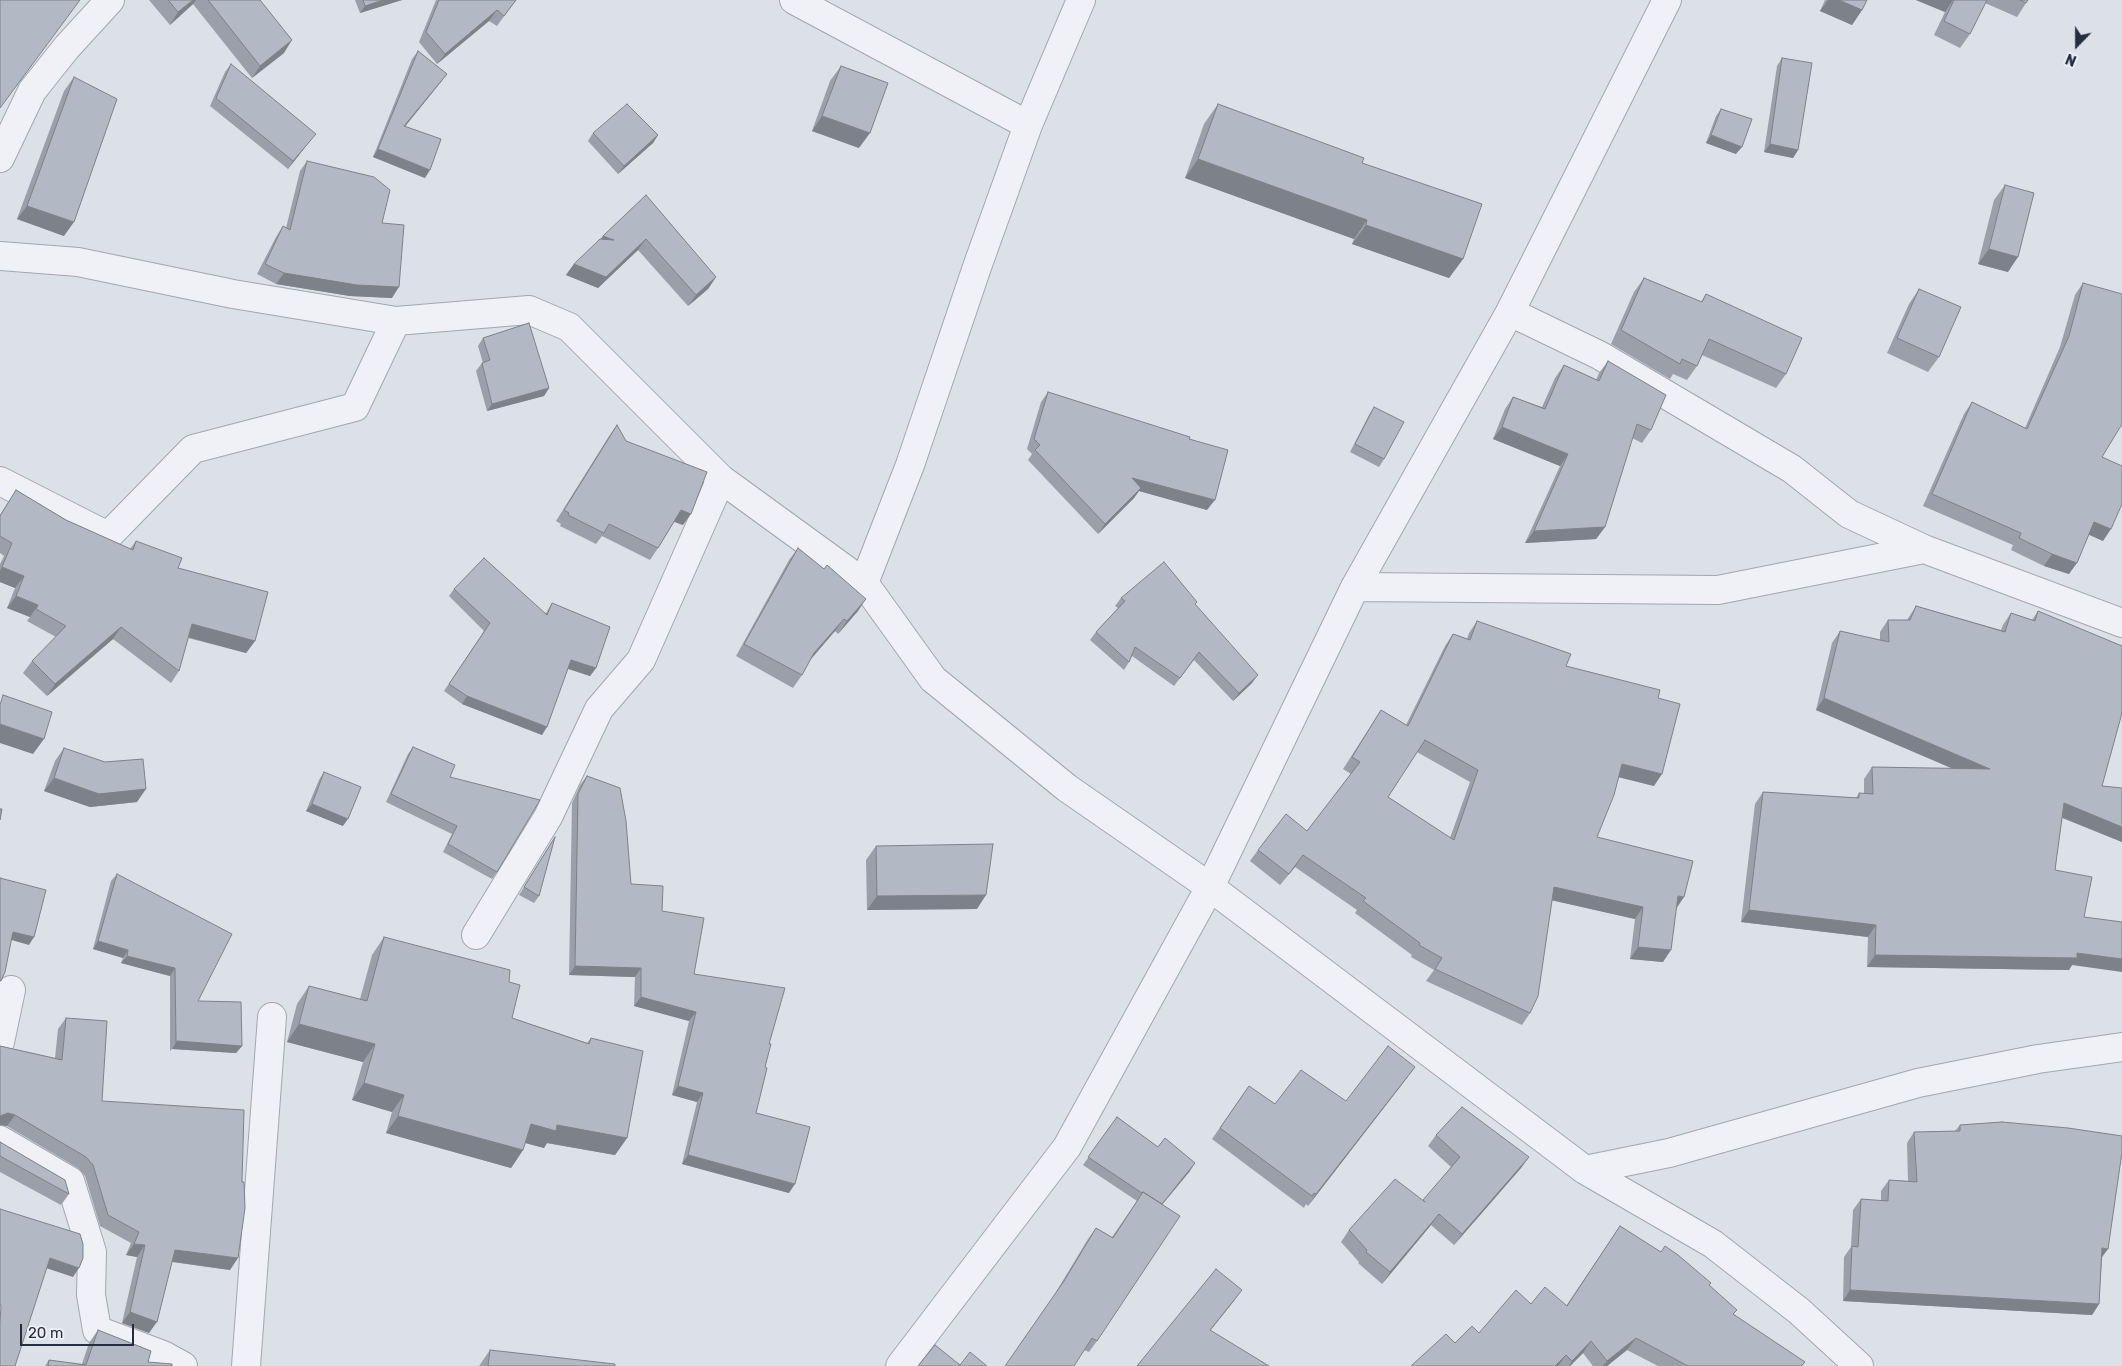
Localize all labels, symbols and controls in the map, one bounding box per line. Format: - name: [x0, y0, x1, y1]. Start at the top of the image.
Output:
- north arrow: [2052, 20, 2102, 70]
- text: N: [2063, 50, 2079, 69]
- scale bar: [22, 1314, 136, 1346]
- text: 20 m: [28, 1324, 63, 1342]

